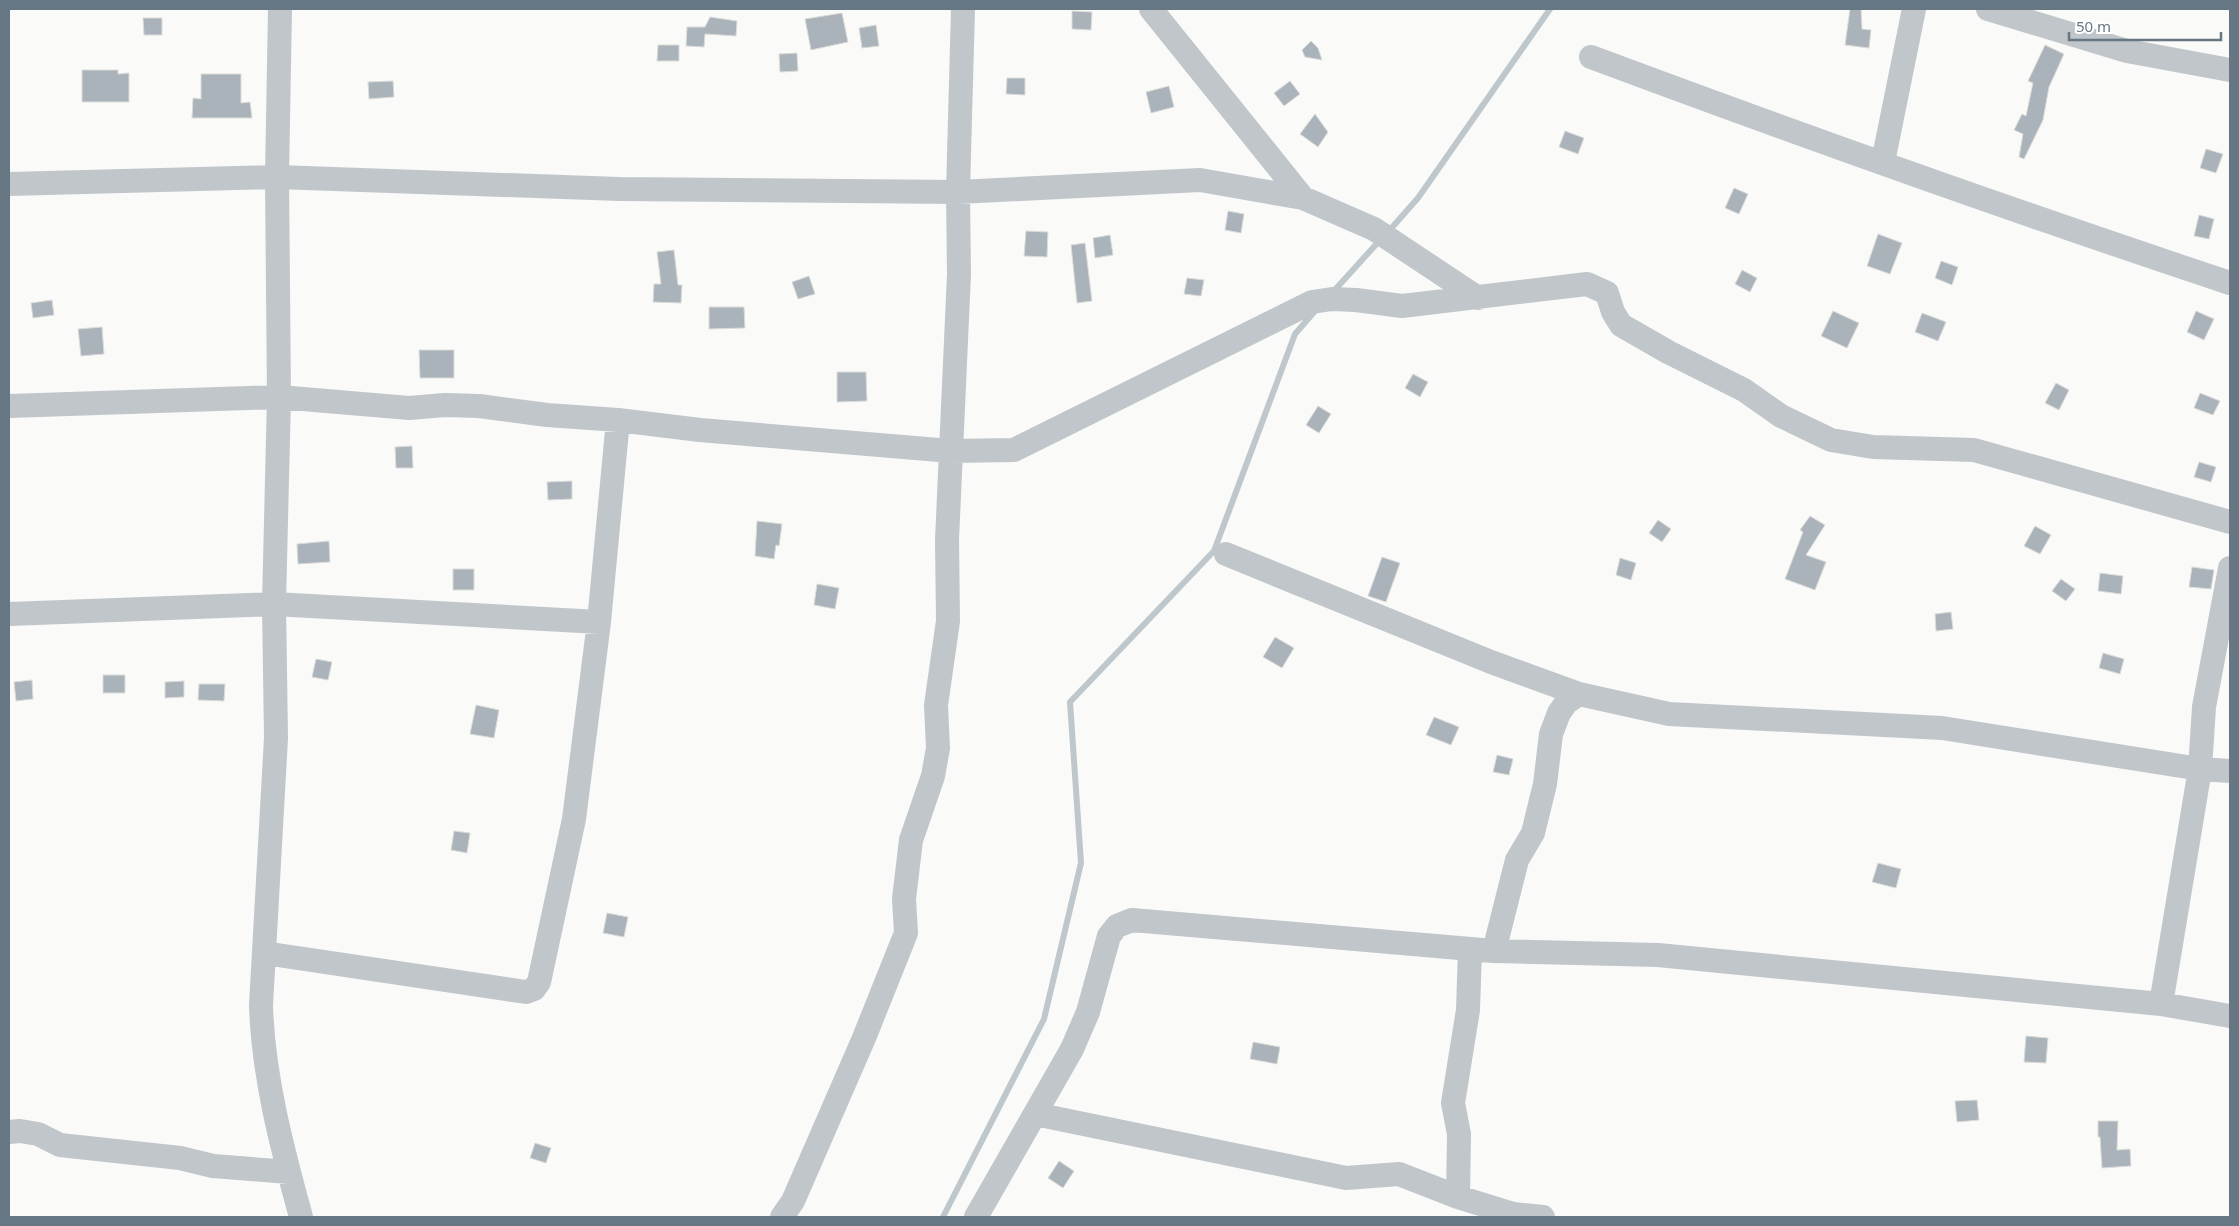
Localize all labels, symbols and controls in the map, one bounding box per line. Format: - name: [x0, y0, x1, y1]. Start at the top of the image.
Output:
- scale bar: [2069, 10, 2222, 42]
- text: 50 m: [2076, 16, 2111, 36]

